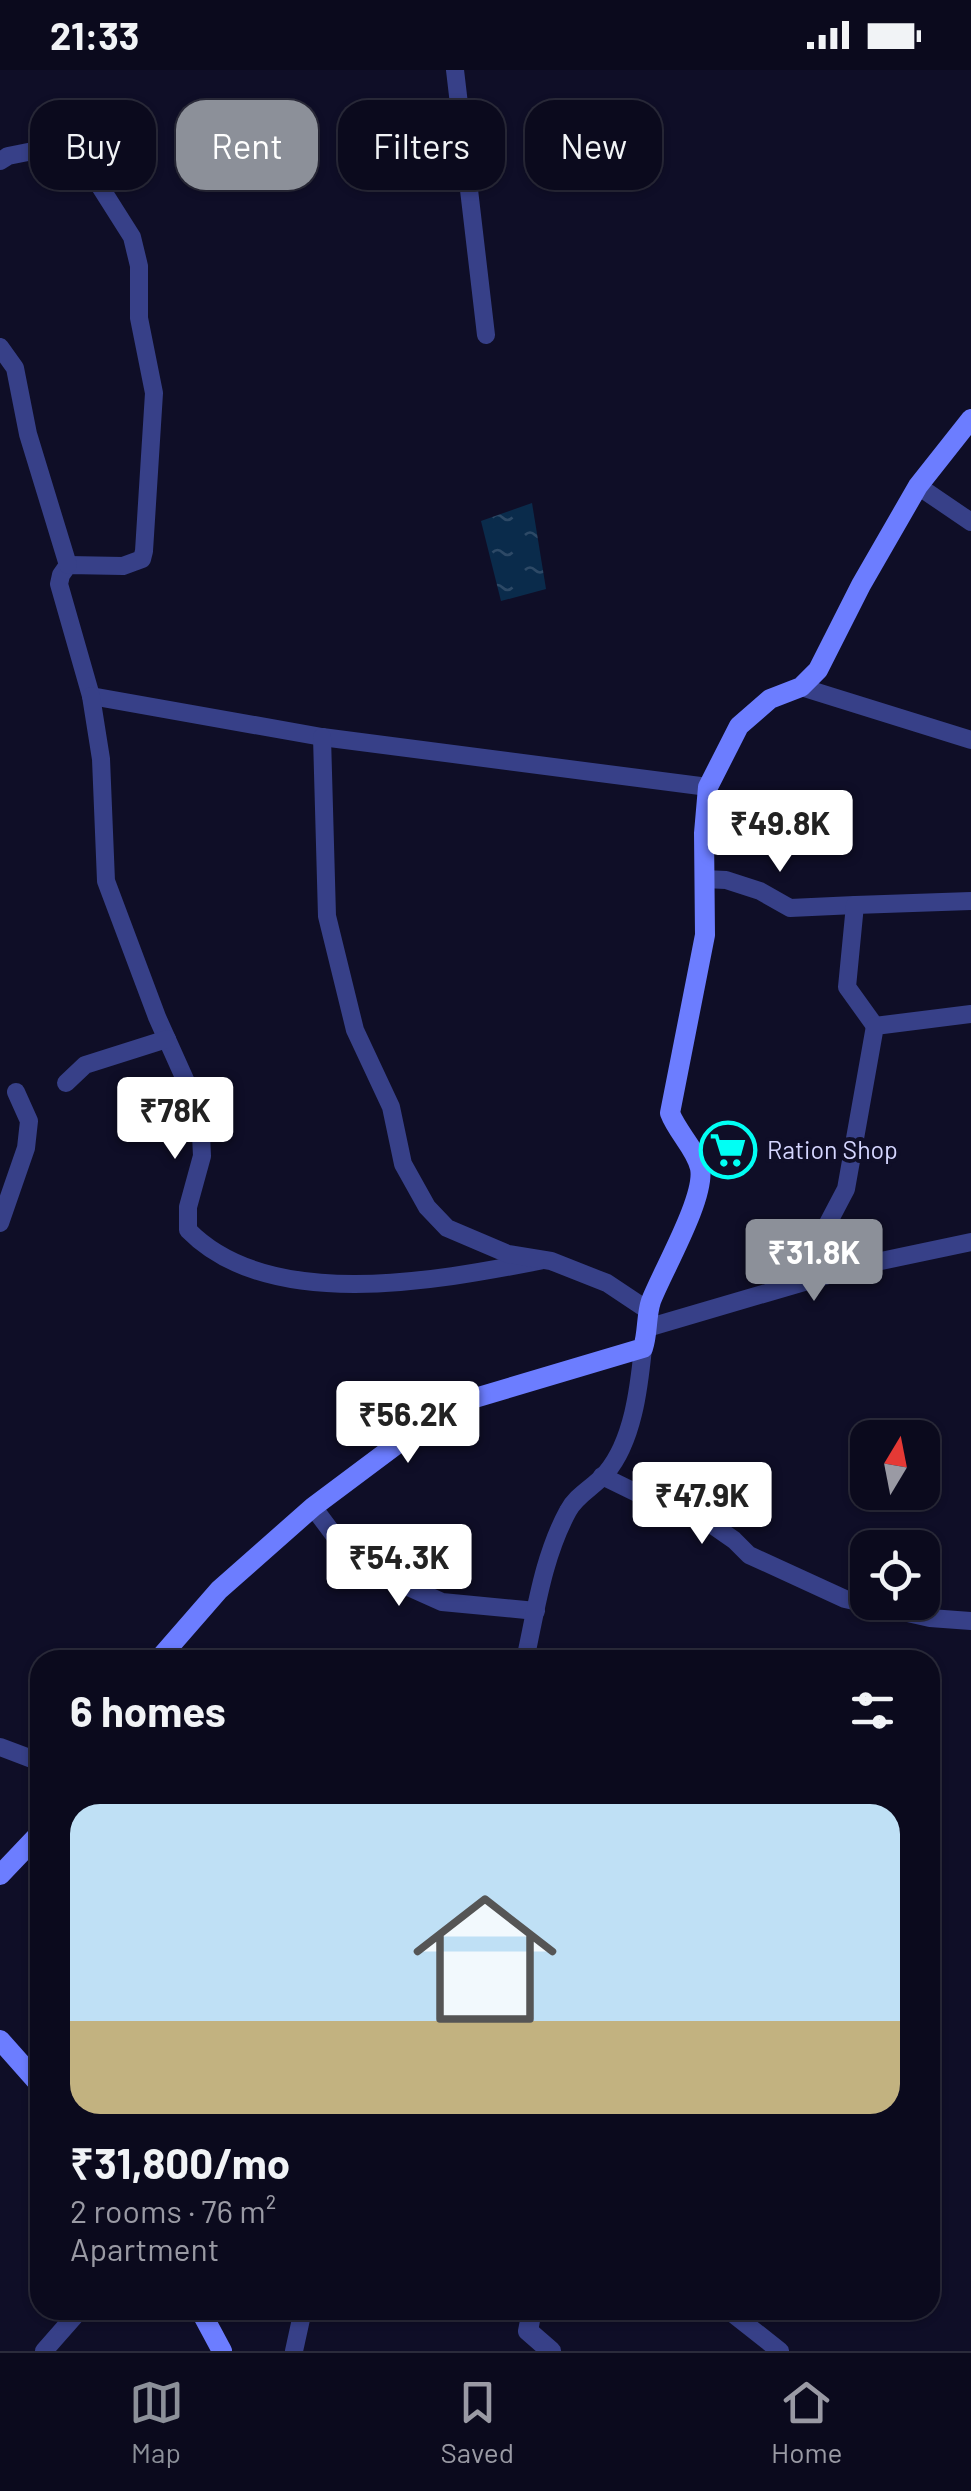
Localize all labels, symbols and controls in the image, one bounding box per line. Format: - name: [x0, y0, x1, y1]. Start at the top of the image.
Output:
- text: 21:33: [50, 12, 139, 58]
- chip: Buy: [30, 100, 156, 190]
- chip: Rent: [176, 100, 318, 190]
- chip: Filters: [338, 100, 505, 190]
- chip: New: [525, 100, 662, 190]
- pin: ₹49.8K: [699, 790, 861, 875]
- text: ₹49.8K: [730, 803, 830, 841]
- pin: ₹78K: [116, 1077, 234, 1162]
- text: ₹78K: [139, 1090, 211, 1128]
- supermarket icon: Ration Shop: [698, 1120, 758, 1180]
- place label: Ration Shop: [767, 1134, 898, 1164]
- pin: ₹31.8K: [733, 1219, 895, 1304]
- text: ₹31.8K: [768, 1232, 860, 1270]
- pin: ₹56.2K: [327, 1381, 489, 1466]
- text: ₹56.2K: [358, 1394, 458, 1432]
- north arrow: [850, 1420, 940, 1510]
- map controls: [850, 1420, 940, 1620]
- pin: ₹47.9K: [621, 1462, 783, 1547]
- text: ₹47.9K: [655, 1475, 749, 1513]
- pin: ₹54.3K: [318, 1524, 480, 1609]
- button: locate: [850, 1530, 940, 1620]
- text: ₹54.3K: [349, 1537, 449, 1575]
- icon: filters: [845, 1683, 900, 1738]
- text: 6 homes: [70, 1685, 226, 1735]
- icon: home: [395, 1869, 575, 2049]
- text: ₹31,800/mo: [70, 2137, 290, 2187]
- text: 2 rooms · 76 m²: [70, 2191, 276, 2229]
- text: Apartment: [70, 2229, 219, 2267]
- tab: Map: [129, 2375, 184, 2469]
- tab: Saved: [441, 2375, 514, 2469]
- tab: Home: [771, 2375, 842, 2469]

